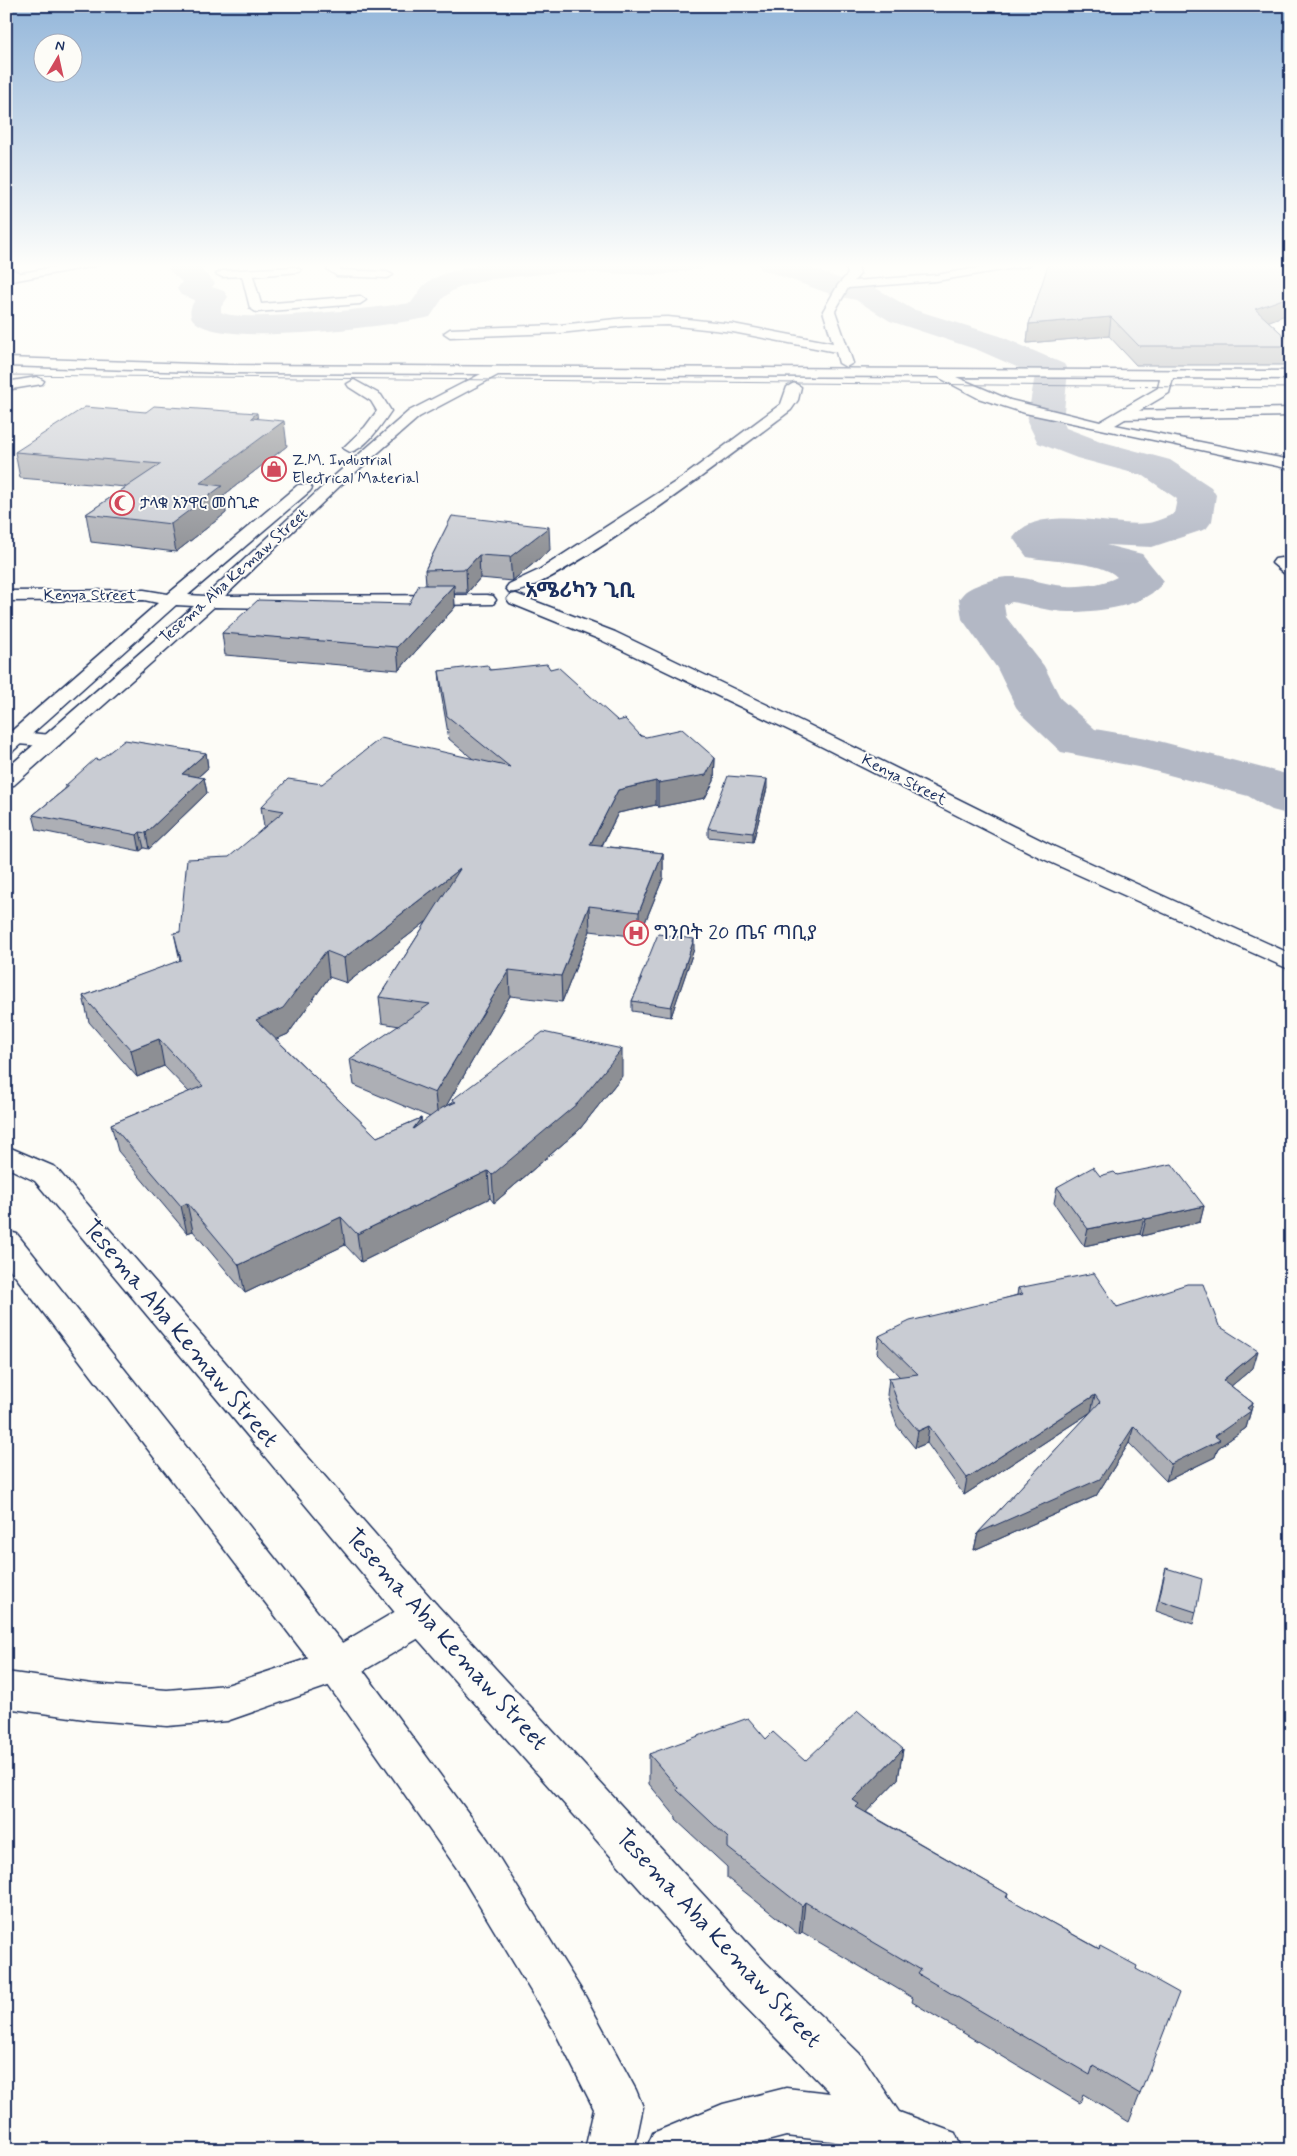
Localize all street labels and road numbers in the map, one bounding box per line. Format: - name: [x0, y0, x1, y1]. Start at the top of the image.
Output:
- street label: Tesema Aba Kemaw Street: [155, 504, 313, 648]
- street label: Kenya Street: [43, 585, 137, 606]
- street label: Kenya Street: [858, 750, 951, 811]
- street label: Tesema Aba Kemaw Street: [75, 1213, 285, 1455]
- street label: Tesema Aba Kemaw Street: [338, 1522, 554, 1758]
- street label: Tesema Aba Kemaw Street: [608, 1823, 828, 2055]

